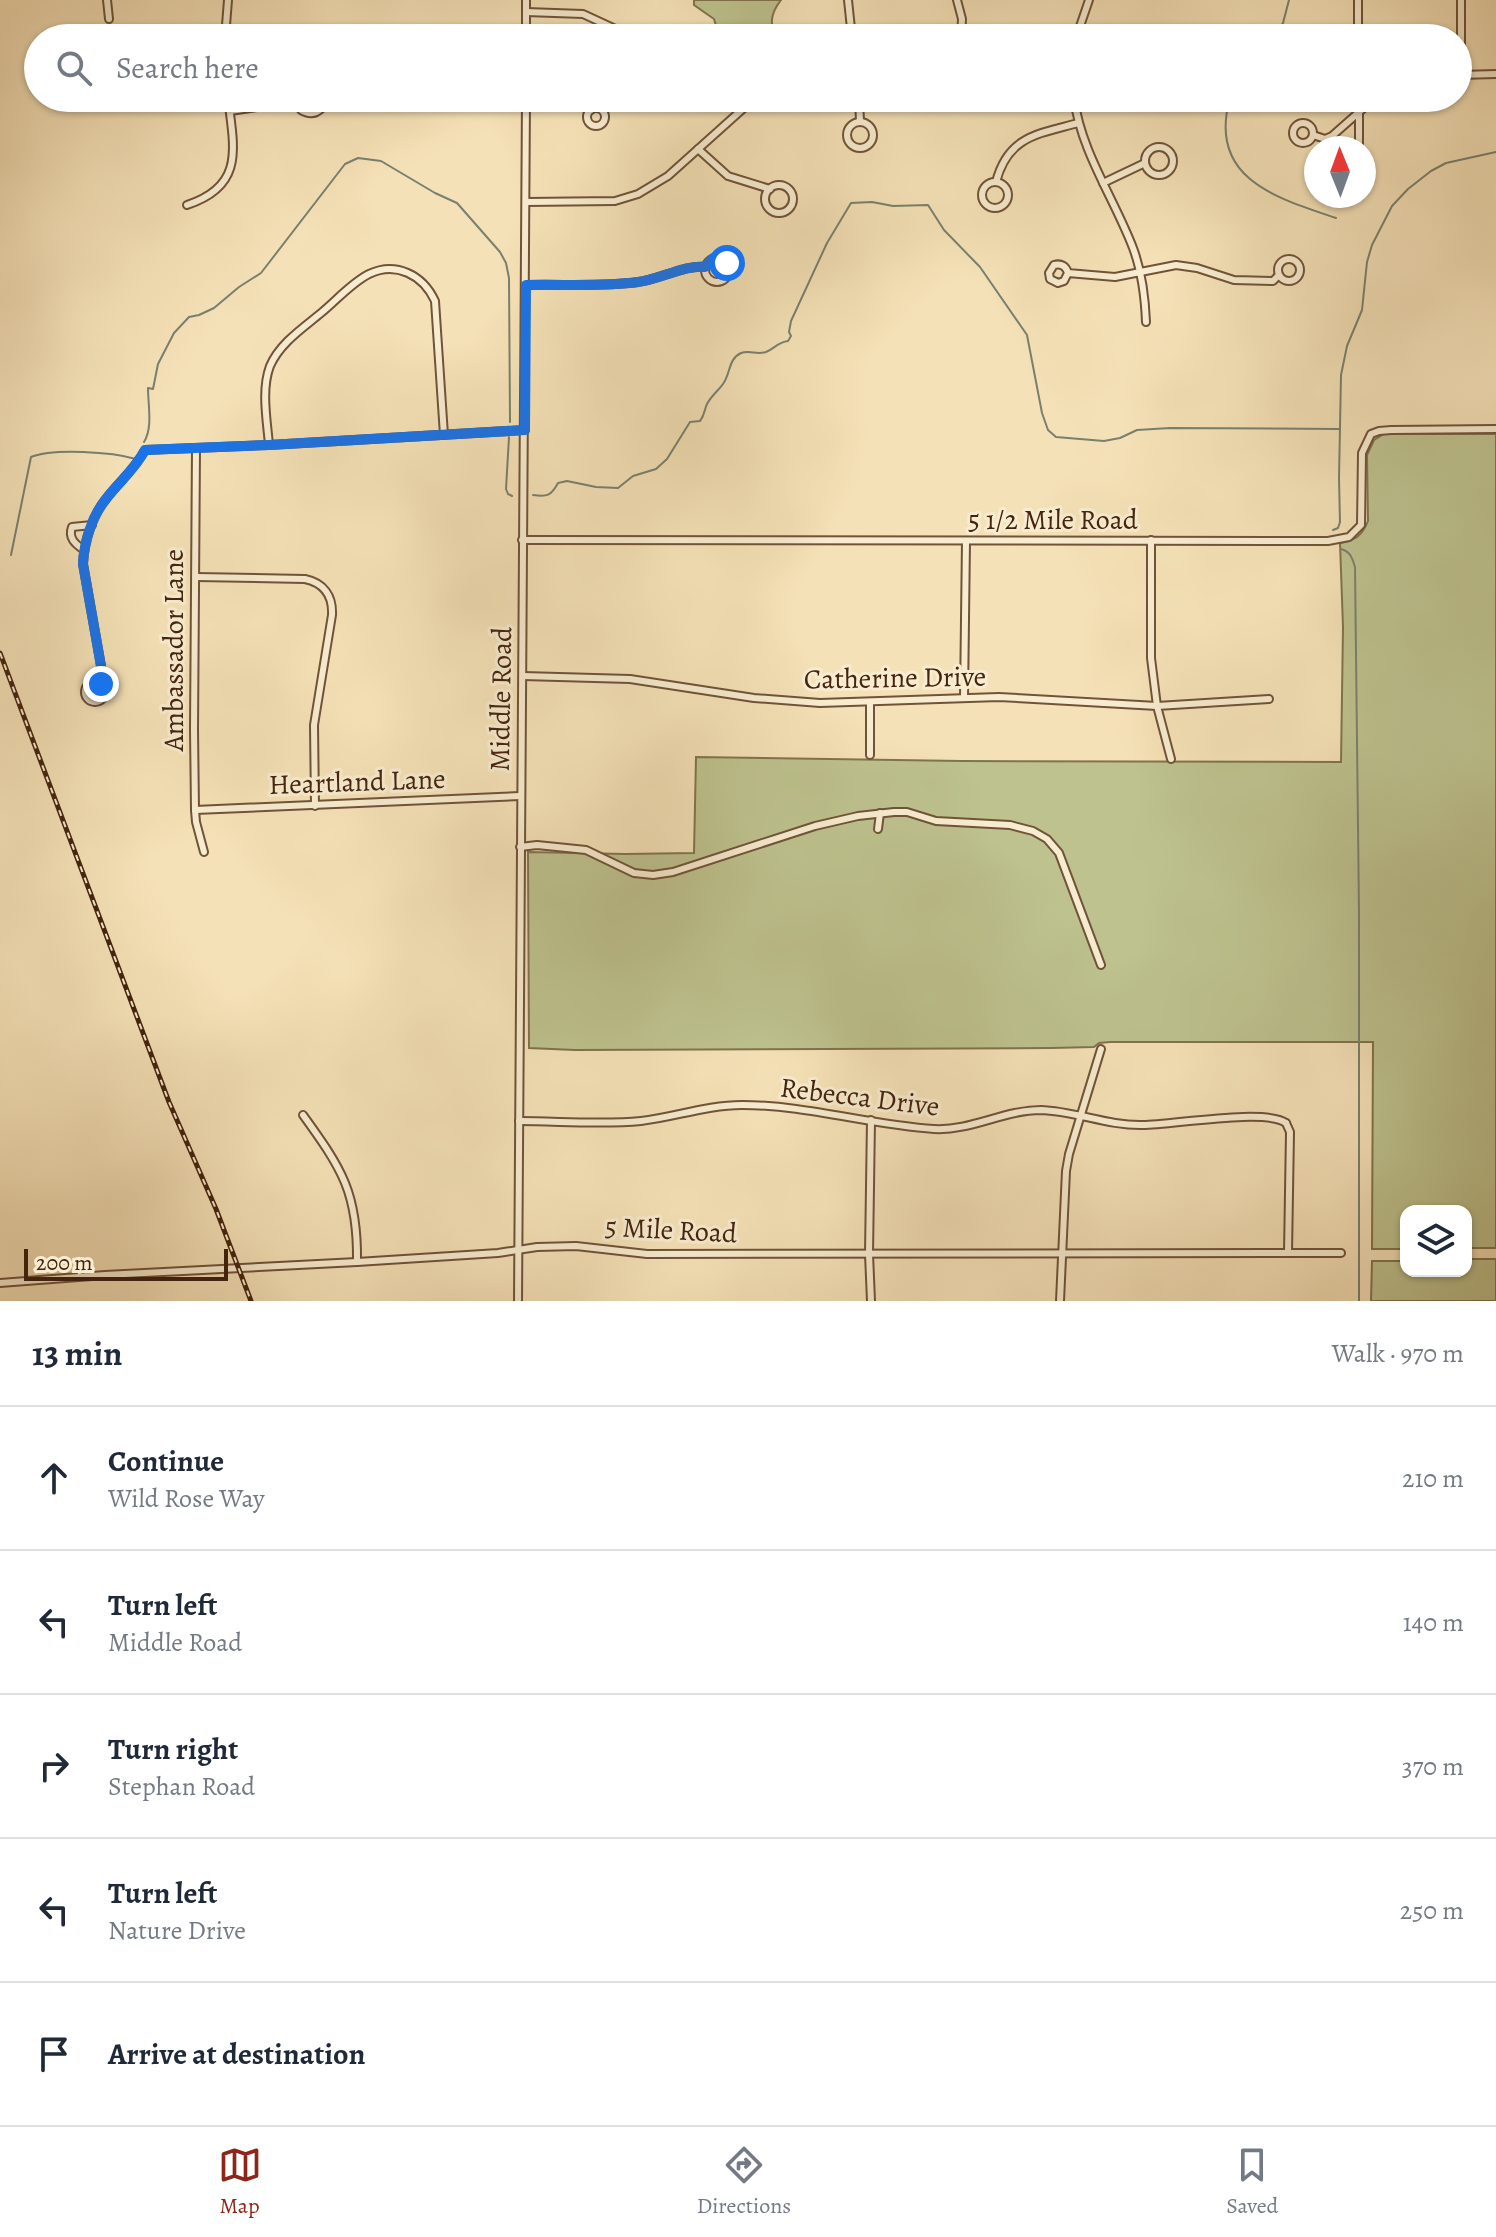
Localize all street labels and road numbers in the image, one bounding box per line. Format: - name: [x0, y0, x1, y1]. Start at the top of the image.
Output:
- street label: 5 1/2 Mile Road: [968, 501, 1139, 539]
- street label: Ambassador Lane: [155, 549, 193, 752]
- street label: Middle Road: [481, 625, 521, 772]
- street label: Catherine Drive: [804, 657, 986, 699]
- street label: Heartland Lane: [268, 760, 446, 804]
- street label: Rebecca Drive: [778, 1068, 942, 1126]
- street label: 5 Mile Road: [604, 1208, 739, 1252]

